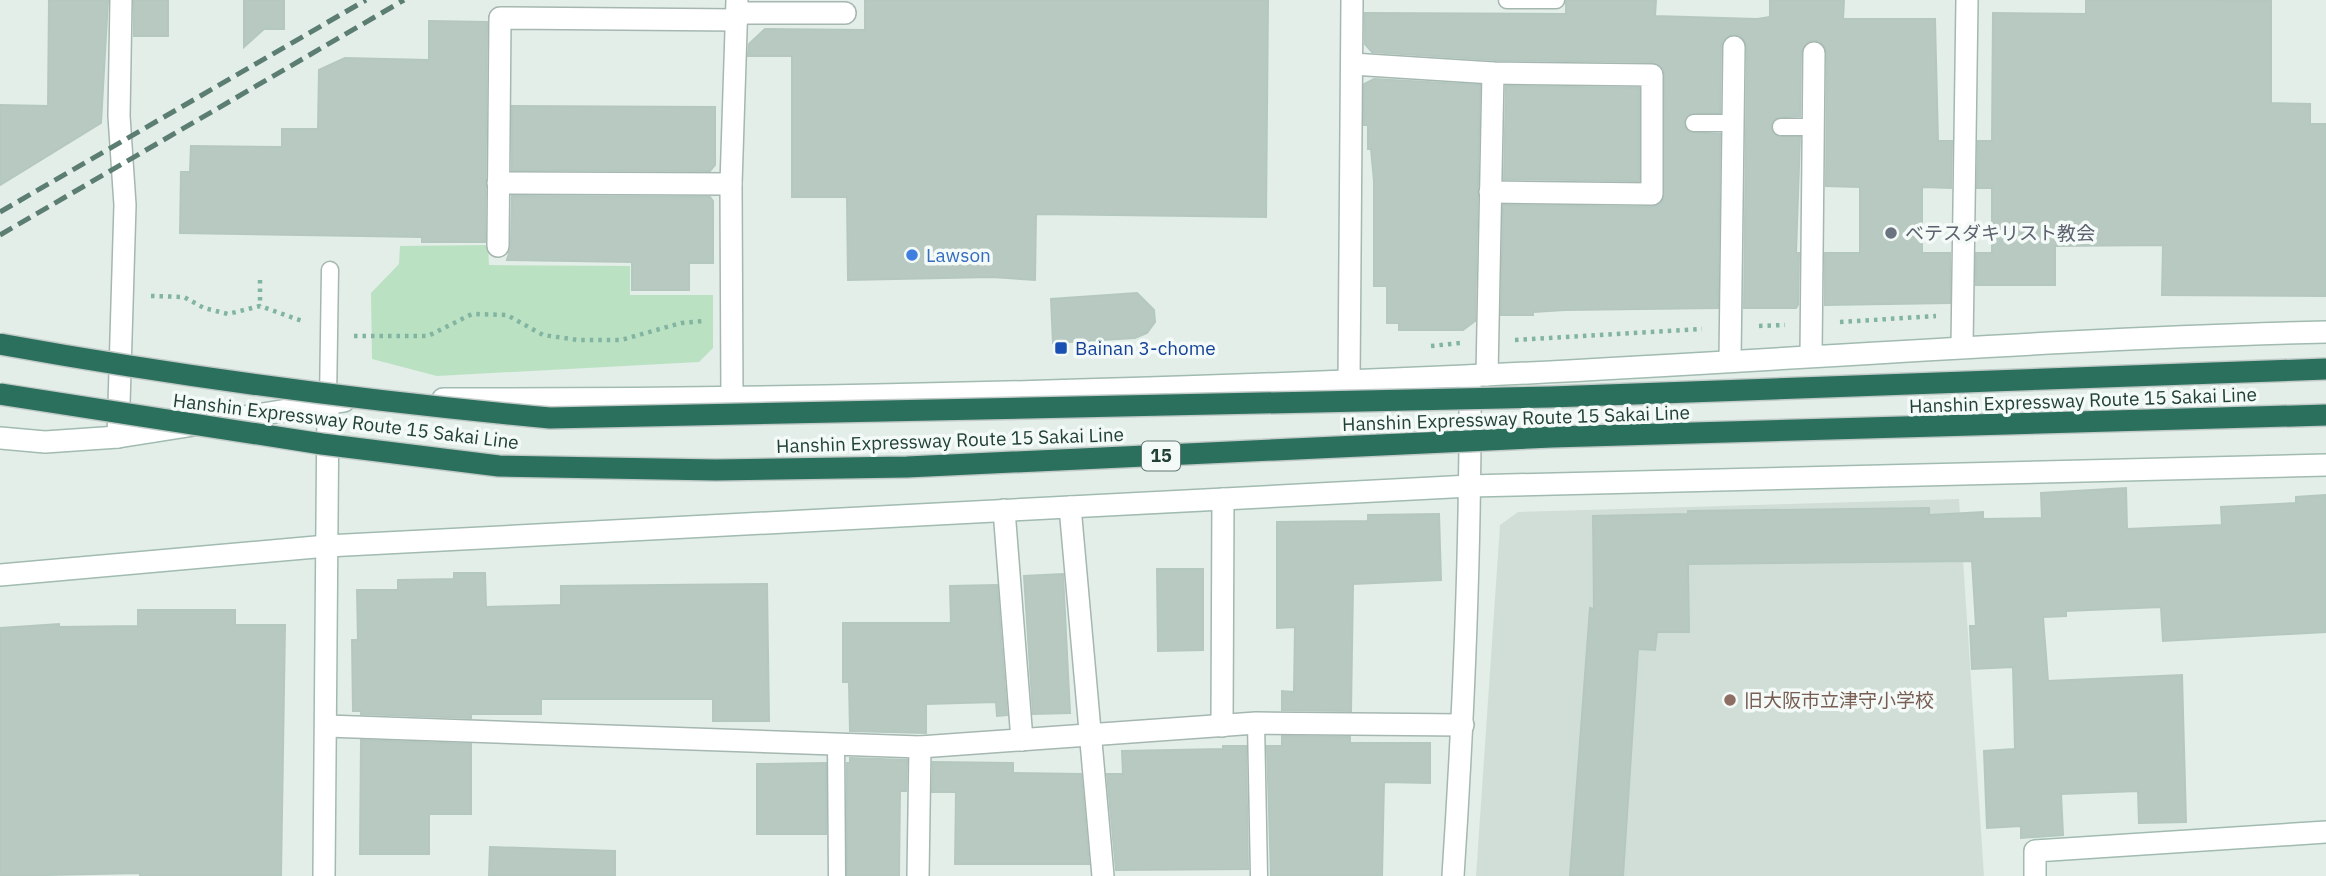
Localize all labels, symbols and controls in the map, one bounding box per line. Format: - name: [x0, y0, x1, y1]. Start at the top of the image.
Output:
- place label: ベテスダキリスト教会: [1905, 221, 2095, 245]
- marker: ベテスダキリスト教会: [1883, 225, 1899, 241]
- place label: Lawson: [926, 243, 991, 267]
- marker: Lawson: [904, 247, 920, 263]
- place label: Bainan 3-chome: [1075, 336, 1216, 360]
- marker: Bainan 3-chome: [1053, 340, 1069, 356]
- street label: Hanshin Expressway Route 15 Sakai Line: [1909, 382, 2257, 418]
- street label: Hanshin Expressway Route 15 Sakai Line: [172, 388, 520, 454]
- street label: Hanshin Expressway Route 15 Sakai Line: [1342, 400, 1690, 436]
- street label: Hanshin Expressway Route 15 Sakai Line: [776, 422, 1124, 458]
- road number: 15: [1142, 442, 1180, 470]
- place label: 旧大阪市立津守小学校: [1744, 688, 1934, 712]
- marker: 旧大阪市立津守小学校: [1722, 692, 1738, 708]

